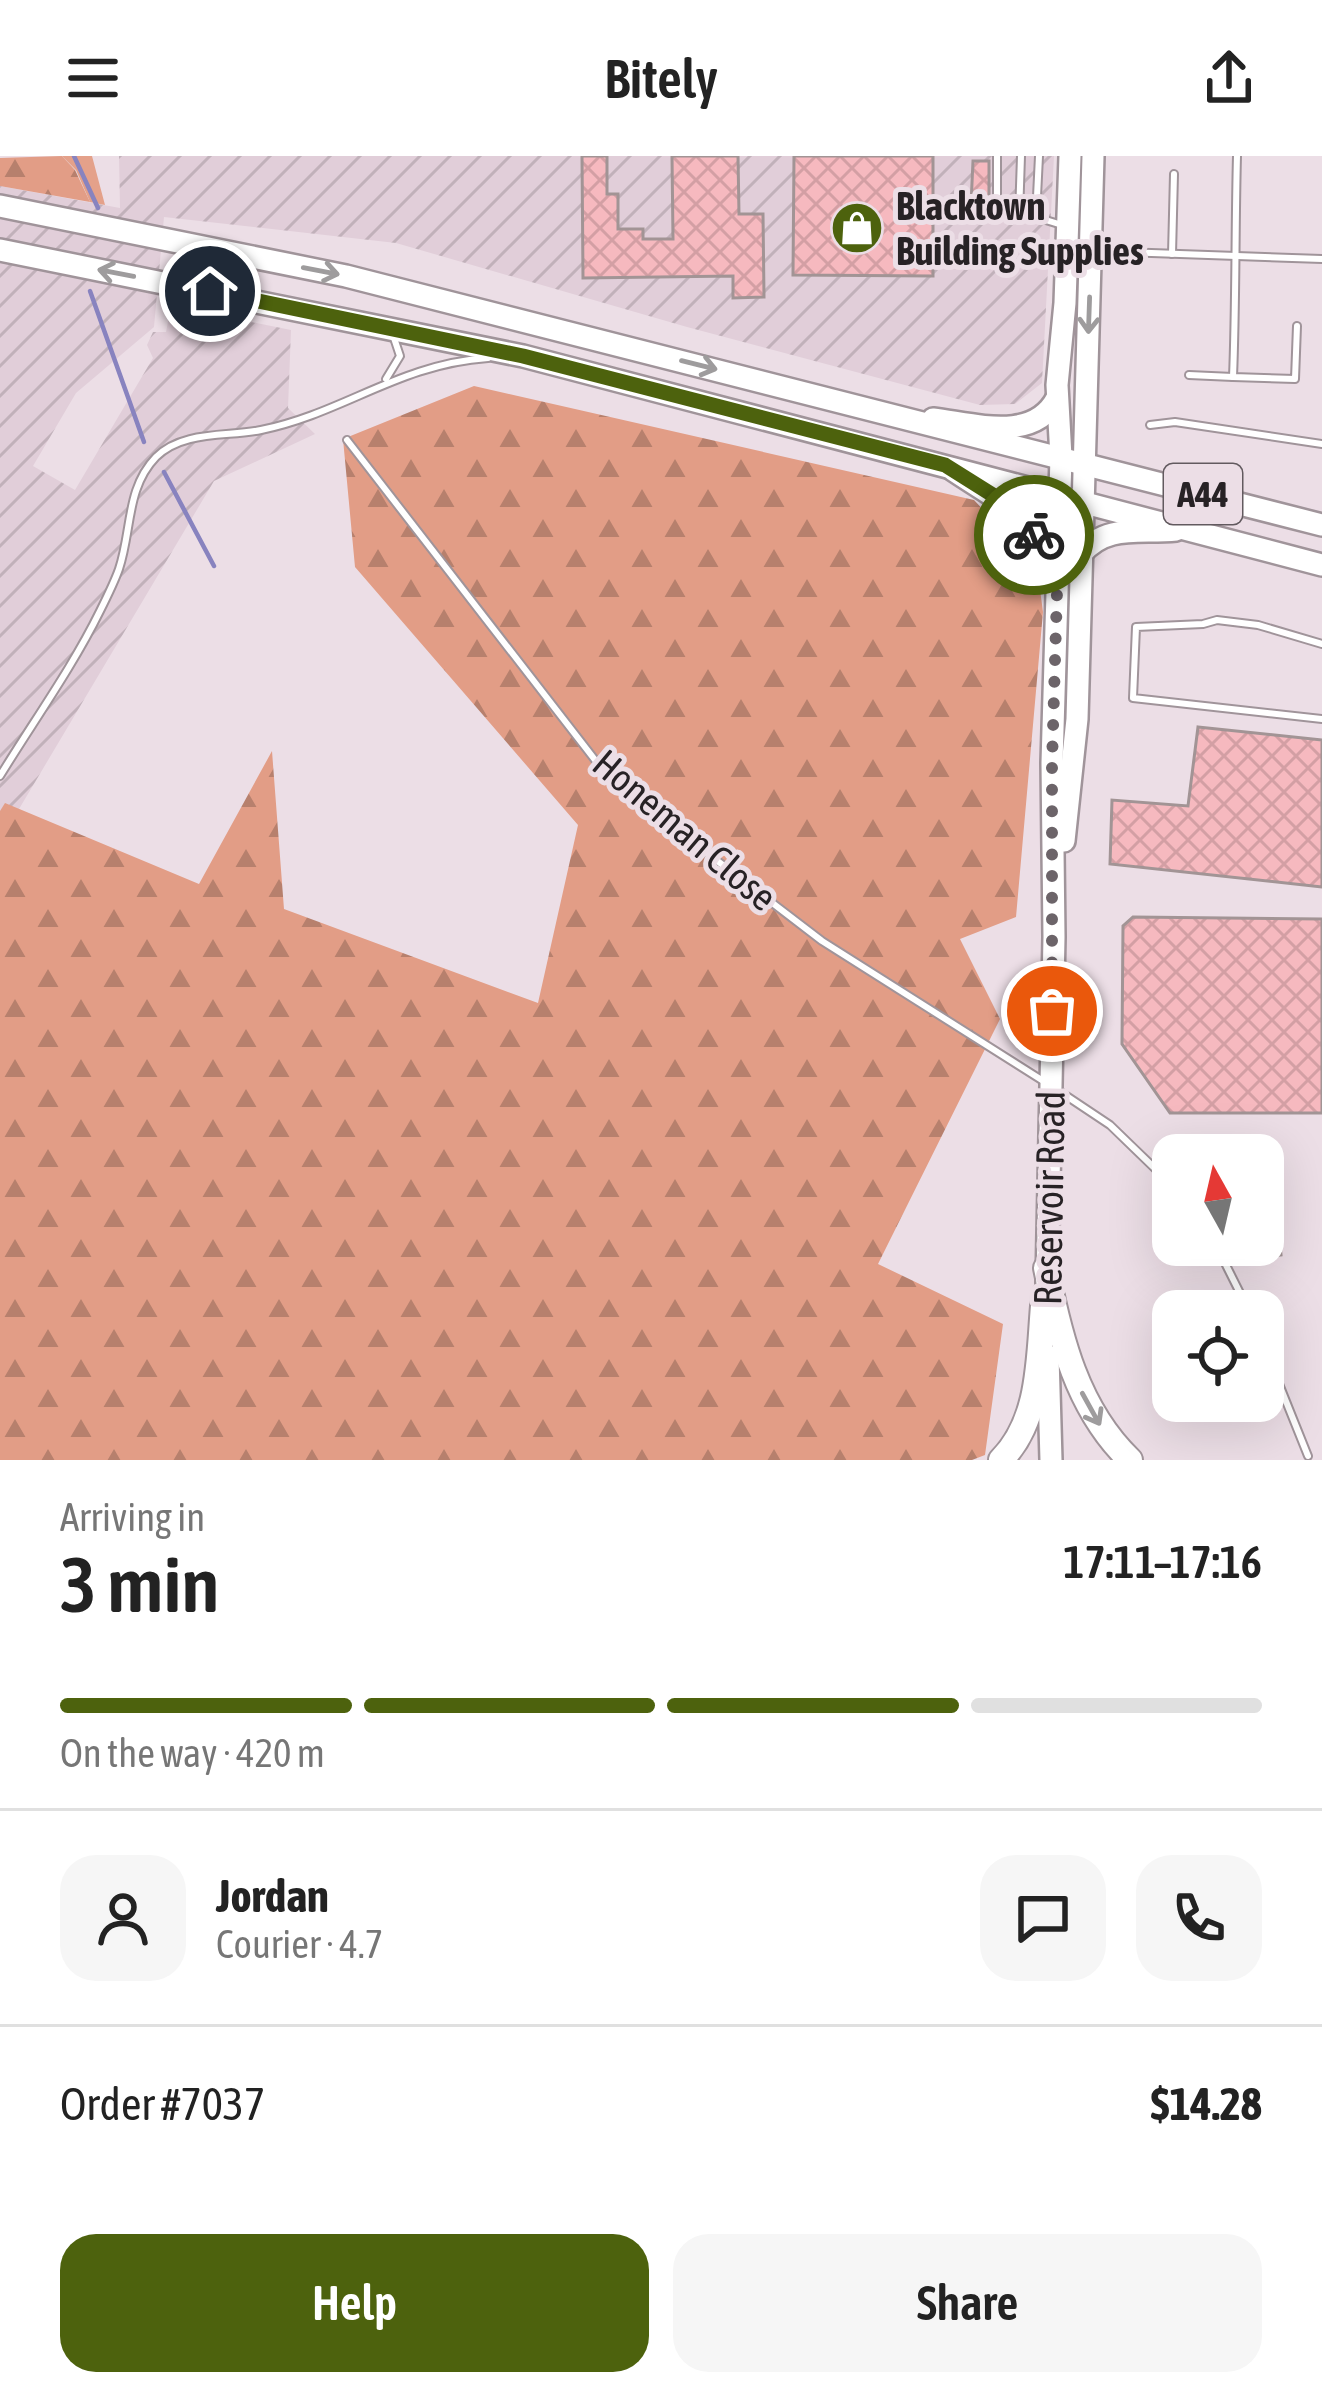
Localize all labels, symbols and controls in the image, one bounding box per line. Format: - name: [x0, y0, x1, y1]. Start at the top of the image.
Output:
- icon: menu: [60, 45, 126, 111]
- icon: share: [1196, 45, 1262, 111]
- text: Bitely: [604, 48, 718, 109]
- place label: Blacktown Building Supplies: [896, 184, 1144, 273]
- shop icon: Blacktown Building Supplies: [829, 200, 885, 256]
- pin: [159, 240, 261, 342]
- icon: home: [177, 258, 243, 324]
- one-way arrow: [97, 261, 136, 283]
- one-way arrow: [300, 261, 339, 283]
- one-way arrow: [1077, 295, 1100, 334]
- one-way arrow: [679, 355, 717, 377]
- road number: A44: [1164, 464, 1242, 524]
- courier: [974, 475, 1094, 595]
- icon: bike: [1001, 502, 1067, 568]
- street label: Honeman Close: [585, 741, 785, 919]
- pin: [1001, 960, 1103, 1062]
- icon: bag: [1019, 978, 1085, 1044]
- street label: Reservoir Road: [1025, 1090, 1073, 1306]
- north arrow: [1152, 1134, 1284, 1266]
- map controls: [1152, 1134, 1284, 1422]
- button: locate: [1152, 1290, 1284, 1422]
- one-way arrow: [1080, 1391, 1103, 1426]
- text: Arriving in: [60, 1495, 205, 1539]
- text: 17:11–17:16: [1063, 1536, 1262, 1588]
- text: 3 min: [60, 1539, 219, 1629]
- text: On the way · 420 m: [60, 1731, 325, 1775]
- button: person: [60, 1855, 186, 1981]
- button: chat: [980, 1855, 1106, 1981]
- button: phone: [1136, 1855, 1262, 1981]
- text: Jordan: [216, 1870, 329, 1922]
- text: Courier · 4.7: [216, 1922, 383, 1966]
- text: Order #7037: [60, 2078, 265, 2130]
- text: $14.28: [1150, 2078, 1262, 2130]
- button: Help: [60, 2234, 649, 2372]
- button: Share: [673, 2234, 1262, 2372]

